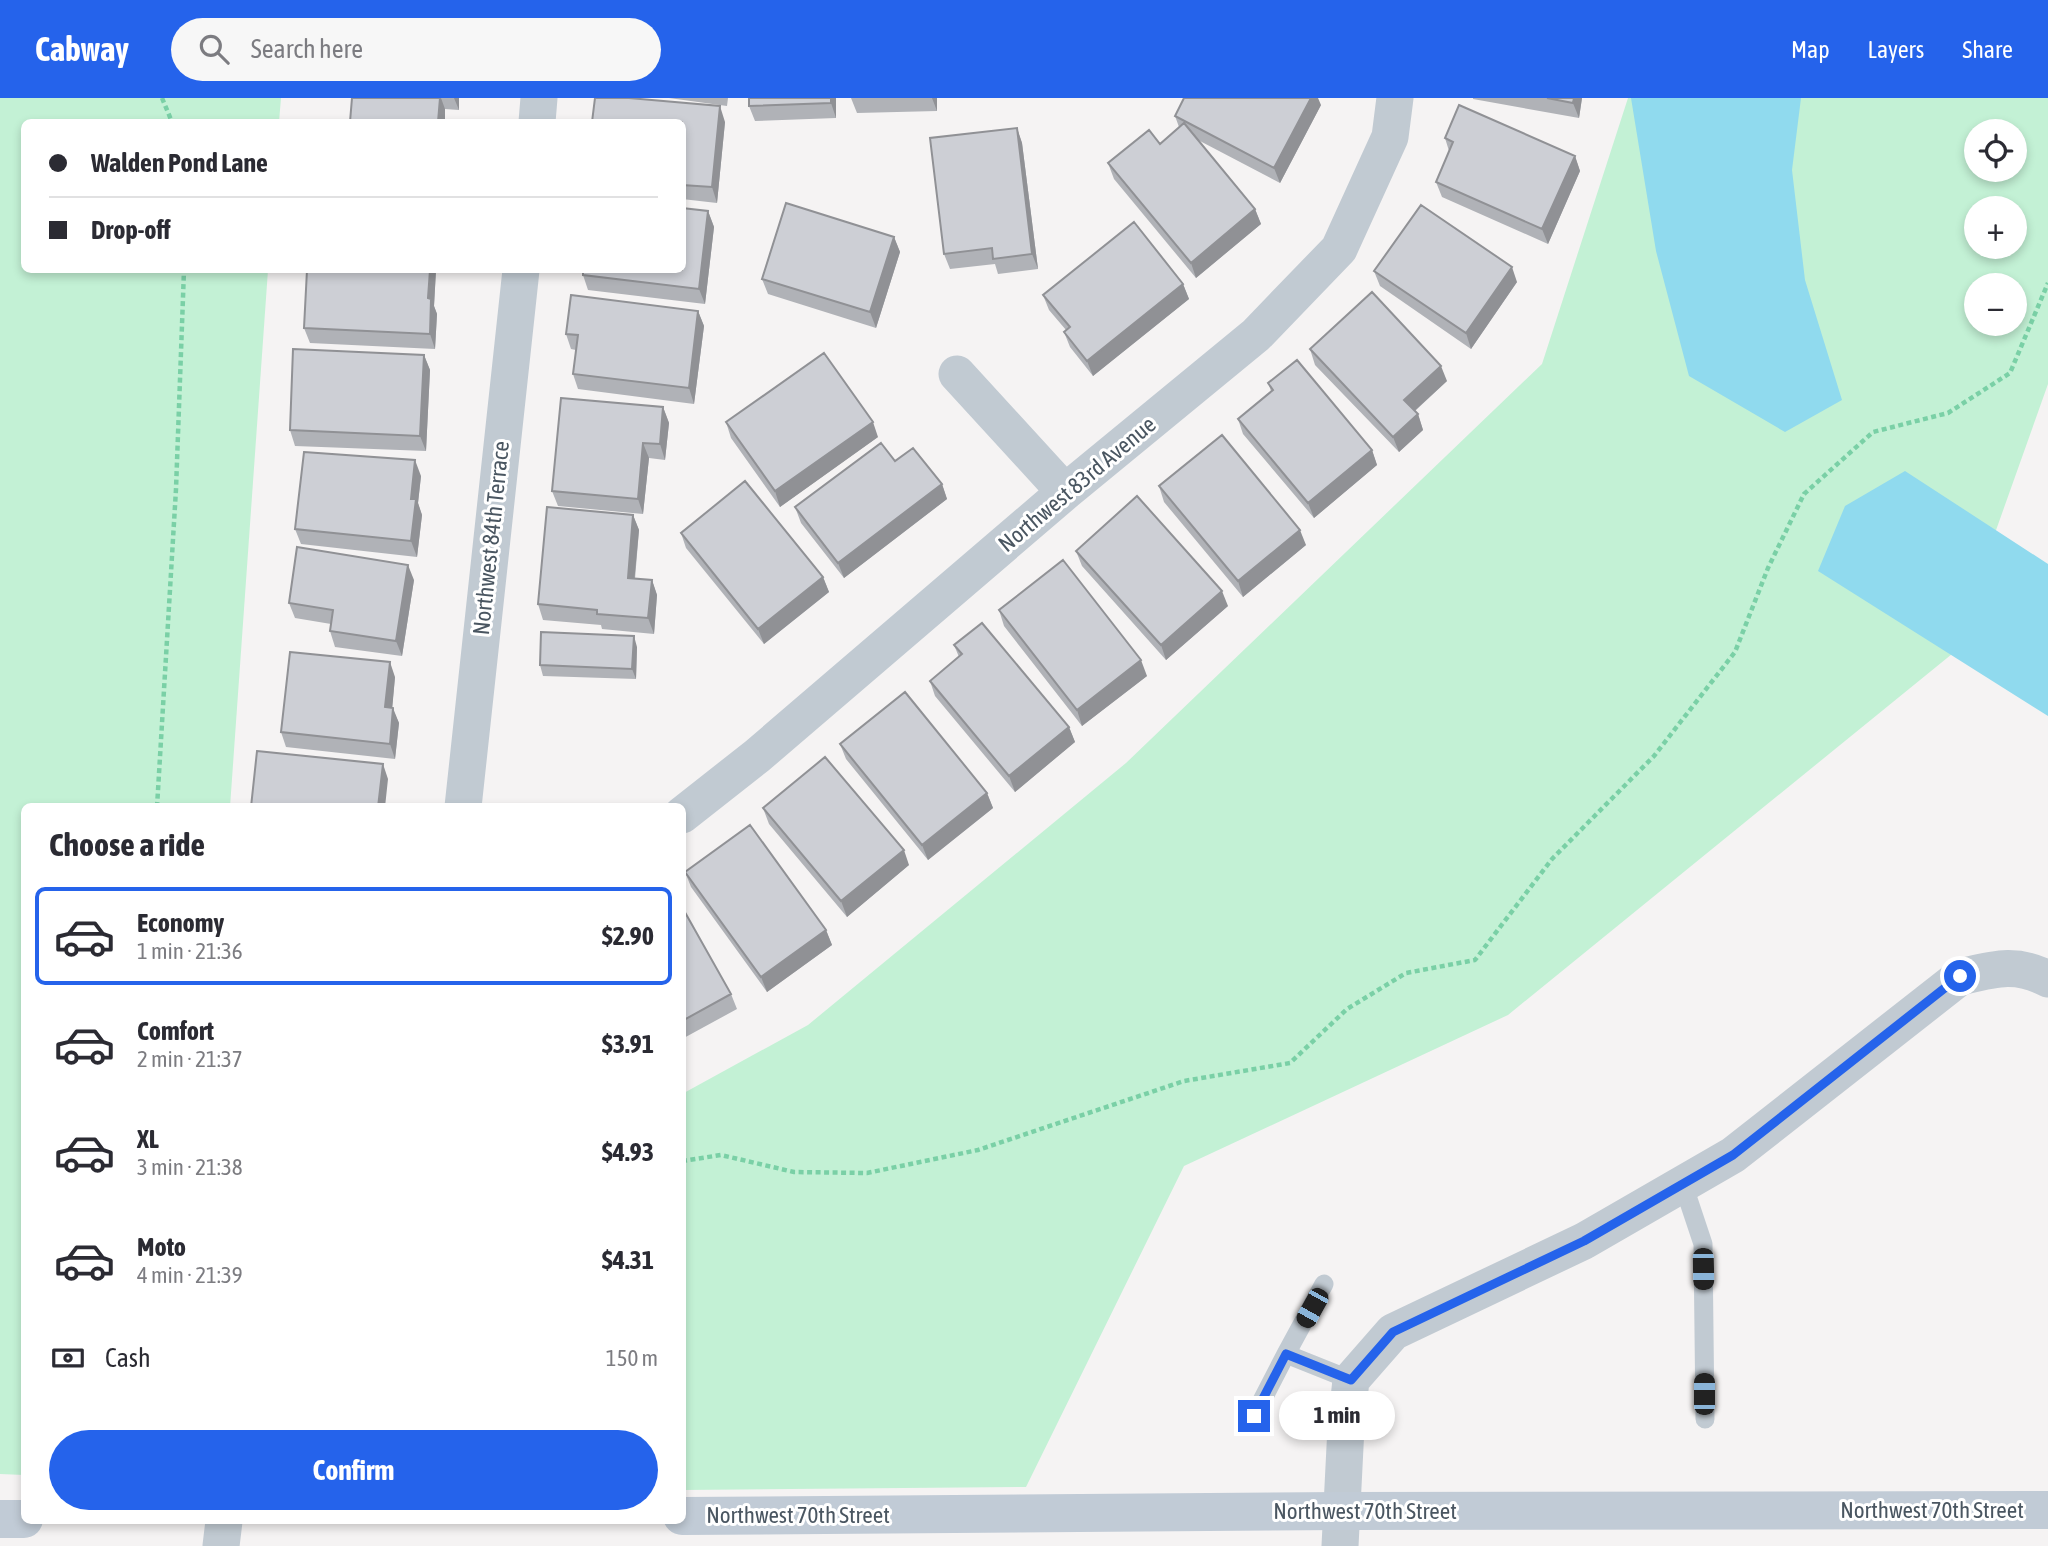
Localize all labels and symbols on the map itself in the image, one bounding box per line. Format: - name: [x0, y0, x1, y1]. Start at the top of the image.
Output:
- street label: Northwest 83rd Avenue: [993, 411, 1161, 557]
- street label: Northwest 84th Terrace: [468, 440, 514, 636]
- route start: [1944, 960, 1976, 992]
- car: [1693, 1248, 1714, 1290]
- car: [1293, 1285, 1332, 1331]
- car: [1694, 1373, 1715, 1415]
- callout: 1 min: [1278, 1392, 1394, 1440]
- route end: [1238, 1400, 1270, 1432]
- street label: Northwest 70th Street: [1840, 1497, 2024, 1523]
- street label: Northwest 70th Street: [1273, 1498, 1457, 1524]
- street label: Northwest 70th Street: [706, 1502, 890, 1528]

